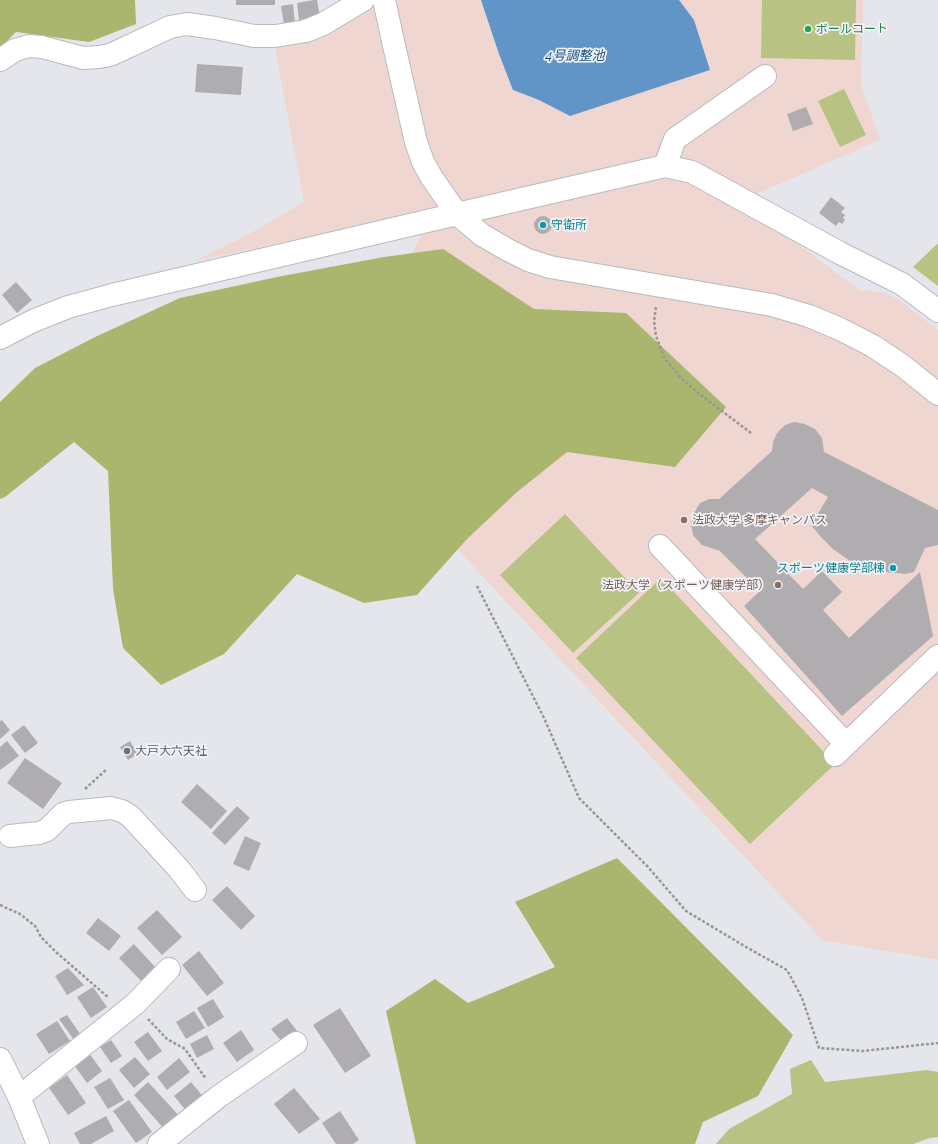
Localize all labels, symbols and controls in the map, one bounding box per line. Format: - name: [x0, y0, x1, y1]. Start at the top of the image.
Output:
- place label: ボールコート: [816, 22, 888, 36]
- marker: ボールコート: [803, 24, 813, 34]
- water label: 4号調整池: [546, 48, 604, 64]
- place label: 守衛所: [551, 218, 587, 232]
- marker: 守衛所: [538, 220, 548, 230]
- place label: 法政大学 多摩キャンパス: [692, 513, 827, 527]
- marker: 法政大学 多摩キャンパス: [679, 515, 689, 525]
- place label: スポーツ健康学部棟: [777, 561, 885, 575]
- marker: スポーツ健康学部棟: [888, 563, 898, 573]
- place label: 法政大学（スポーツ健康学部）: [602, 578, 770, 592]
- marker: 法政大学（スポーツ健康学部）: [773, 580, 783, 590]
- place label: 大戸大六天社: [135, 744, 207, 758]
- marker: 大戸大六天社: [122, 746, 132, 756]

